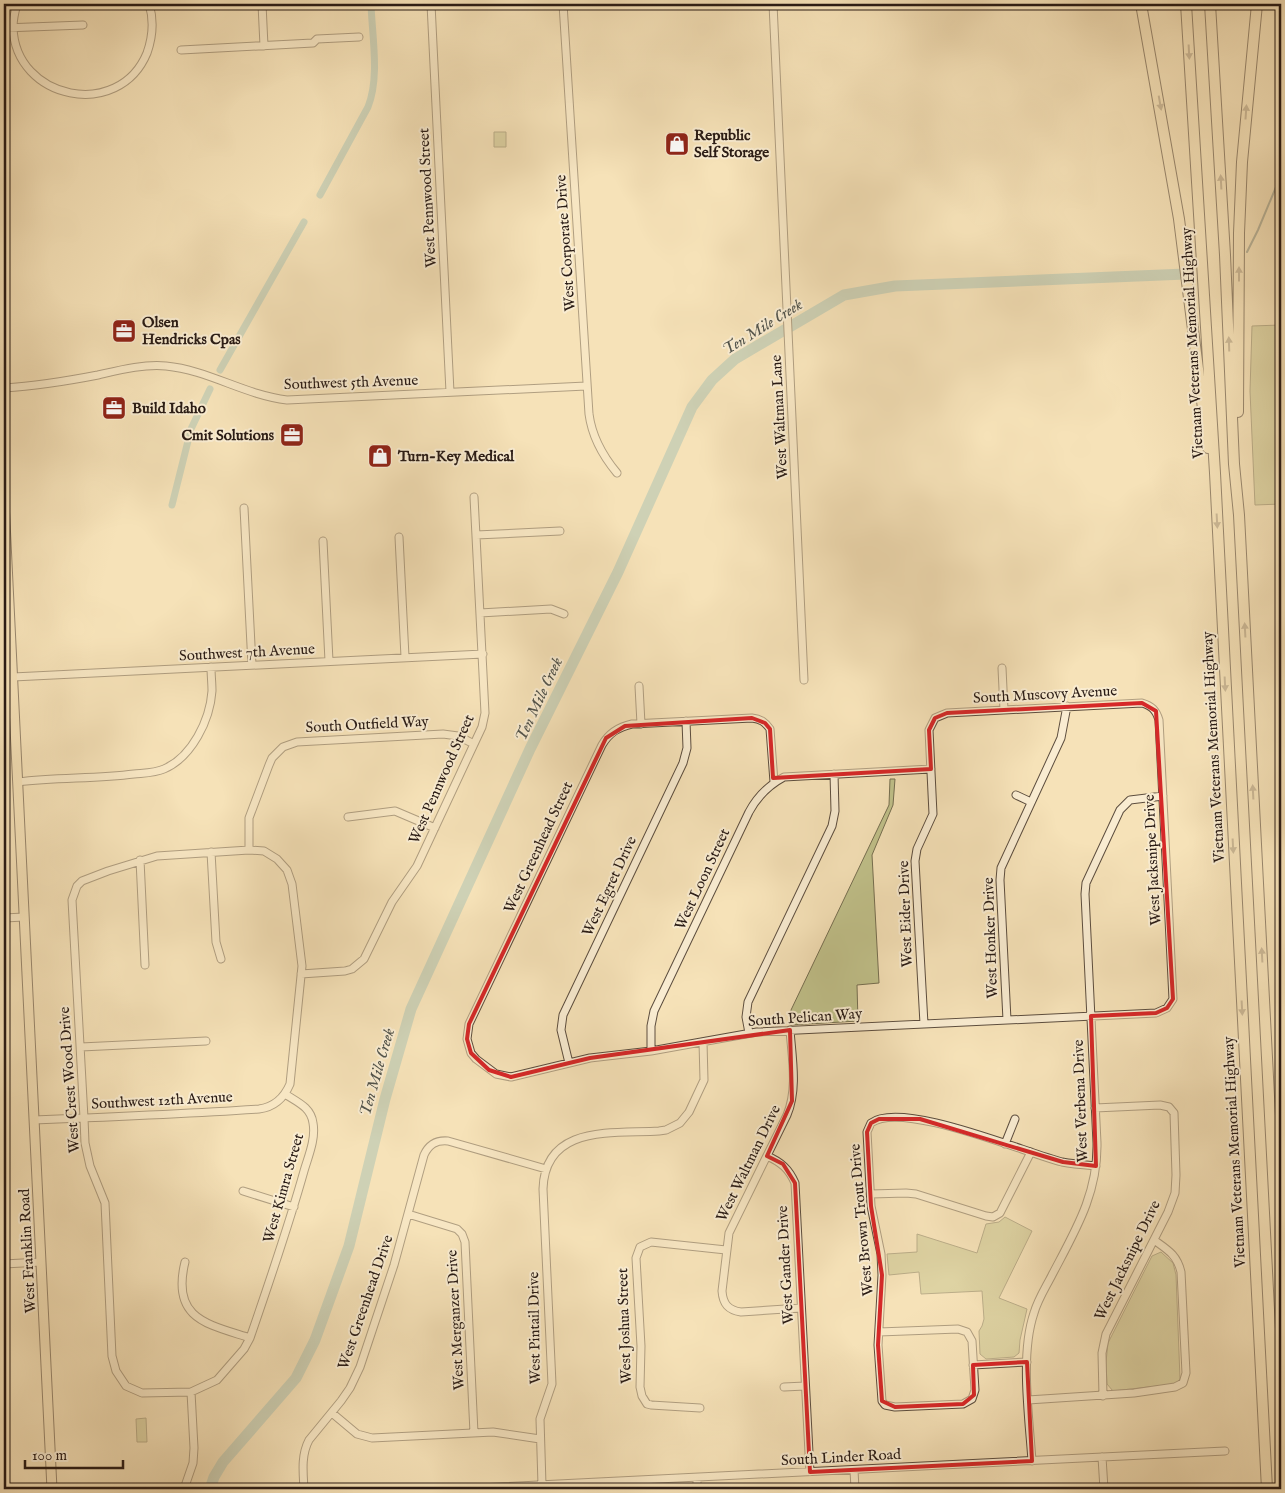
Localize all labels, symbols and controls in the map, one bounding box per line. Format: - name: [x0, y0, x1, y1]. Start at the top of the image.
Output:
- one-way arrow: [1186, 45, 1194, 61]
- one-way arrow: [1156, 96, 1164, 112]
- one-way arrow: [1243, 103, 1251, 119]
- place label: Republic Self Storage: [694, 126, 769, 162]
- street label: West Pennwood Street: [414, 128, 441, 268]
- shop icon: Republic Self Storage: [664, 131, 690, 157]
- one-way arrow: [1216, 173, 1224, 189]
- street label: West Corporate Drive: [551, 174, 580, 312]
- street label: Vietnam Veterans Memorial Highway: [1177, 226, 1208, 460]
- one-way arrow: [1235, 266, 1243, 282]
- water label: Ten Mile Creek: [719, 295, 807, 360]
- place label: Olsen Hendricks Cpas: [142, 313, 241, 349]
- office icon: Olsen Hendricks Cpas: [111, 318, 137, 344]
- one-way arrow: [1224, 336, 1232, 352]
- street label: West Waltman Lane: [767, 354, 792, 480]
- street label: Southwest 5th Avenue: [284, 371, 419, 394]
- office icon: Build Idaho: [101, 395, 127, 421]
- place label: Build Idaho: [132, 399, 206, 418]
- office icon: Cmit Solutions: [279, 422, 305, 448]
- place label: Cmit Solutions: [181, 426, 275, 445]
- shop icon: Turn-Key Medical: [367, 443, 393, 469]
- place label: Turn-Key Medical: [397, 447, 515, 466]
- one-way arrow: [1214, 514, 1222, 530]
- one-way arrow: [1240, 622, 1248, 638]
- street label: Vietnam Veterans Memorial Highway: [1198, 630, 1229, 864]
- street label: Southwest 7th Avenue: [179, 639, 316, 666]
- water label: Ten Mile Creek: [512, 654, 568, 745]
- one-way arrow: [1222, 676, 1230, 692]
- street label: South Muscovy Avenue: [972, 681, 1118, 708]
- street label: West Pennwood Street: [404, 711, 479, 847]
- street label: South Outfield Way: [305, 712, 430, 737]
- street label: West Greenhead Street: [500, 778, 577, 916]
- one-way arrow: [1249, 784, 1257, 800]
- street label: West Jacksnipe Drive: [1140, 794, 1165, 926]
- street label: West Loon Street: [671, 826, 734, 933]
- street label: West Egret Drive: [578, 833, 641, 939]
- one-way arrow: [1230, 838, 1238, 854]
- street label: West Eider Drive: [894, 860, 917, 968]
- street label: West Honker Drive: [979, 877, 1002, 999]
- one-way arrow: [1257, 946, 1265, 962]
- one-way arrow: [1238, 1001, 1246, 1017]
- street label: South Pelican Way: [747, 1004, 863, 1031]
- street label: West Crest Wood Drive: [55, 1006, 84, 1154]
- water label: Ten Mile Creek: [356, 1026, 400, 1119]
- street label: Vietnam Veterans Memorial Highway: [1219, 1035, 1250, 1269]
- street label: West Verbena Drive: [1069, 1039, 1092, 1163]
- street label: Southwest 12th Avenue: [91, 1087, 233, 1114]
- street label: West Waltman Drive: [712, 1102, 785, 1225]
- street label: West Kimra Street: [259, 1131, 308, 1245]
- street label: West Brown Trout Drive: [845, 1143, 878, 1297]
- street label: West Franklin Road: [15, 1187, 40, 1314]
- street label: West Jacksnipe Drive: [1090, 1197, 1165, 1323]
- street label: West Gander Drive: [773, 1205, 798, 1325]
- street label: West Greenhead Drive: [334, 1232, 397, 1372]
- street label: West Merganzer Drive: [442, 1249, 469, 1391]
- street label: West Joshua Street: [613, 1268, 636, 1384]
- street label: West Pintail Drive: [524, 1271, 545, 1385]
- scale bar: [25, 1438, 122, 1470]
- street label: South Linder Road: [781, 1445, 903, 1470]
- text: 100 m: [32, 1446, 68, 1465]

